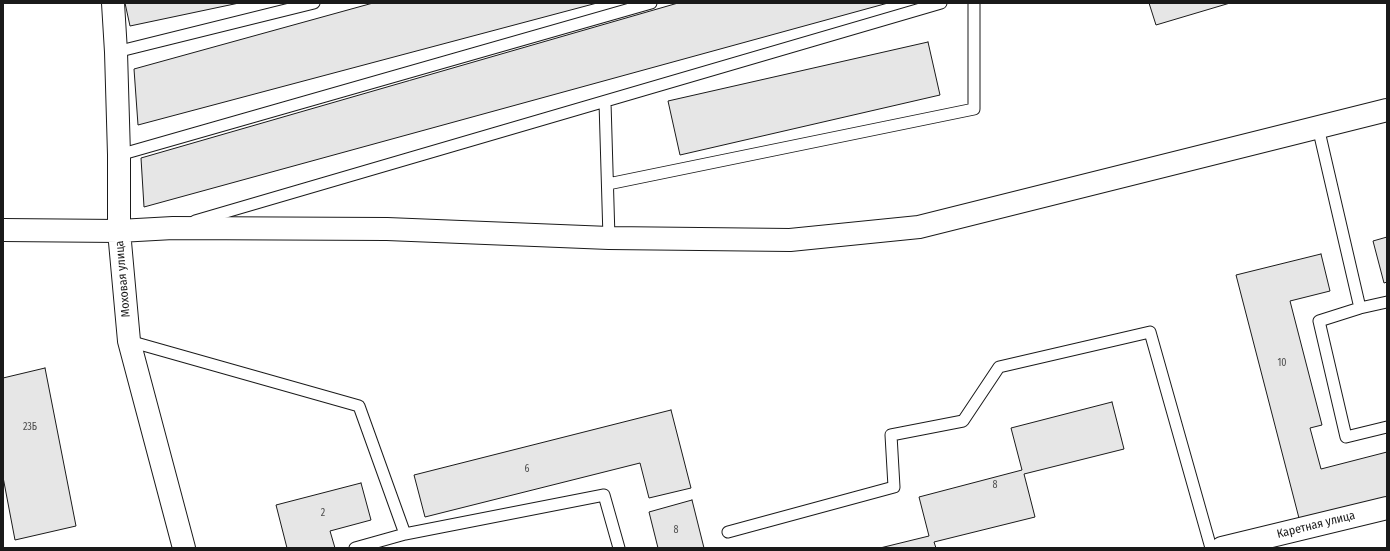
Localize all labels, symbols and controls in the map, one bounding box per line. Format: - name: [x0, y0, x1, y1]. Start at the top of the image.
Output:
- street label: Моховая улица: [112, 240, 134, 318]
- house number: 10: [1277, 357, 1287, 369]
- house number: 23Б: [23, 421, 37, 433]
- house number: 6: [525, 463, 529, 475]
- house number: 8: [993, 479, 997, 491]
- house number: 2: [321, 507, 325, 519]
- street label: Каретная улица: [1275, 508, 1357, 542]
- house number: 8: [674, 524, 678, 536]

